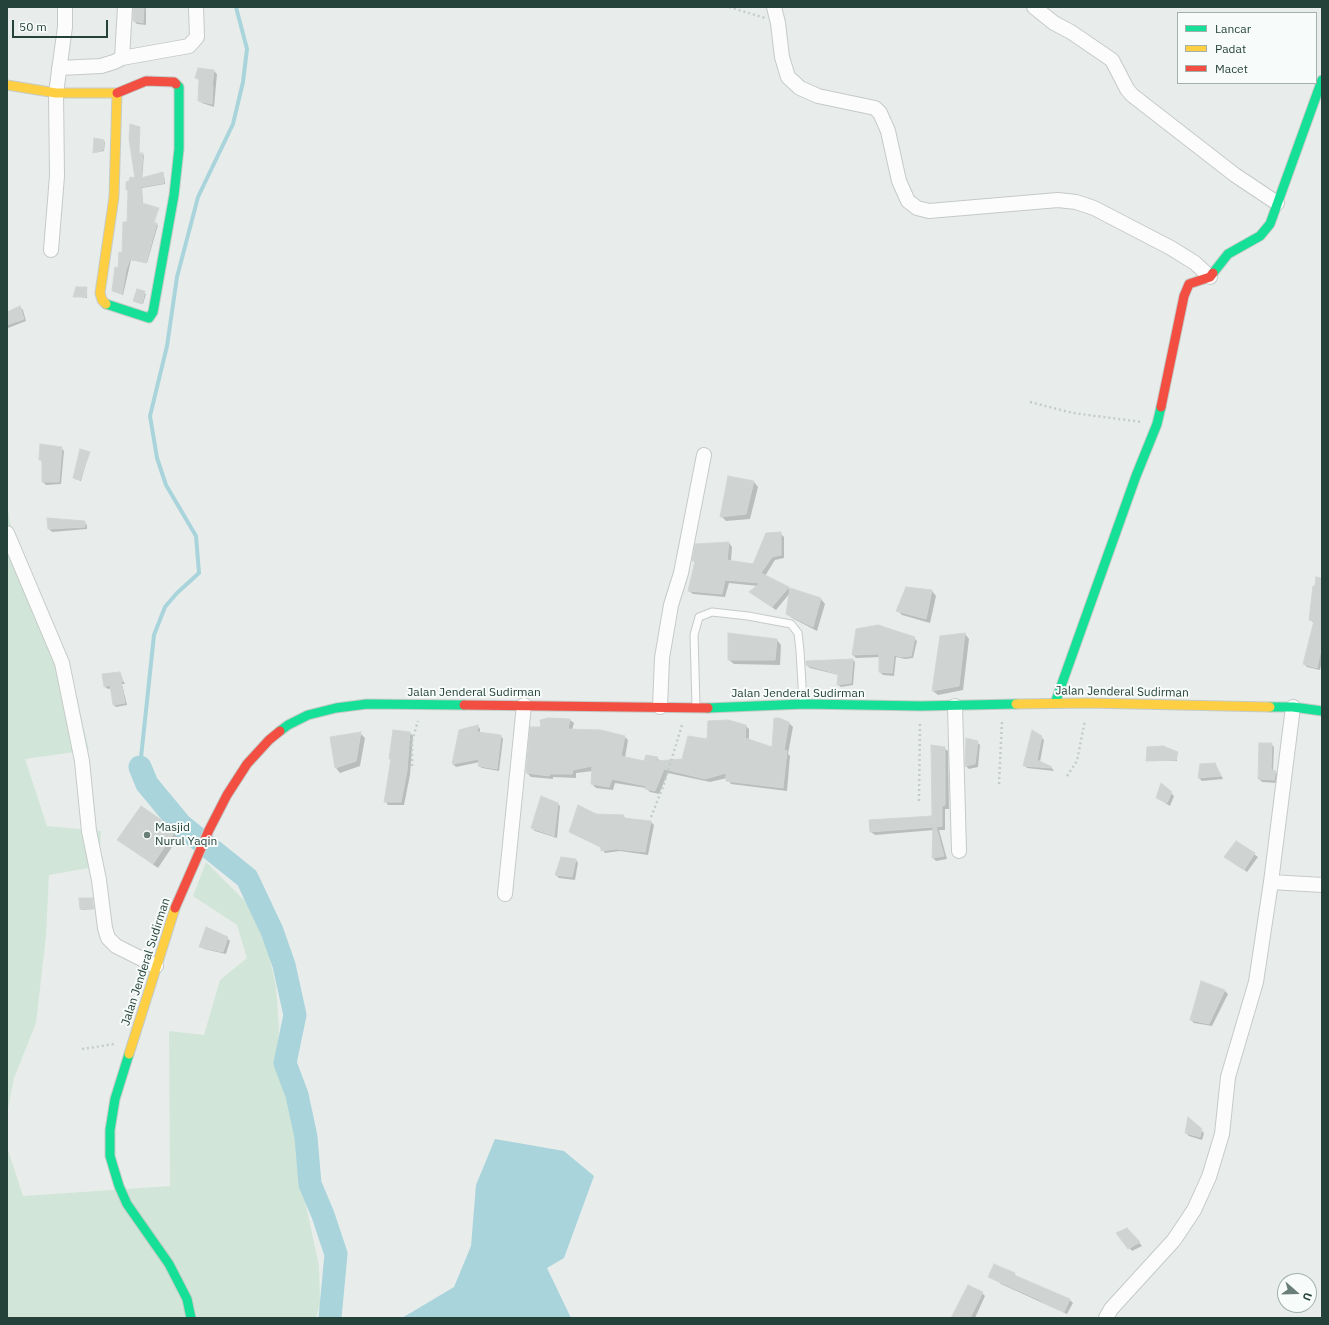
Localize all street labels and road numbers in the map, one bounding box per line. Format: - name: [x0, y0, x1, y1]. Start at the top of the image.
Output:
- street label: Jalan Jenderal Sudirman: [1055, 684, 1189, 700]
- street label: Jalan Jenderal Sudirman: [407, 686, 541, 700]
- street label: Jalan Jenderal Sudirman: [731, 687, 865, 701]
- street label: Jalan Jenderal Sudirman: [119, 896, 173, 1028]

